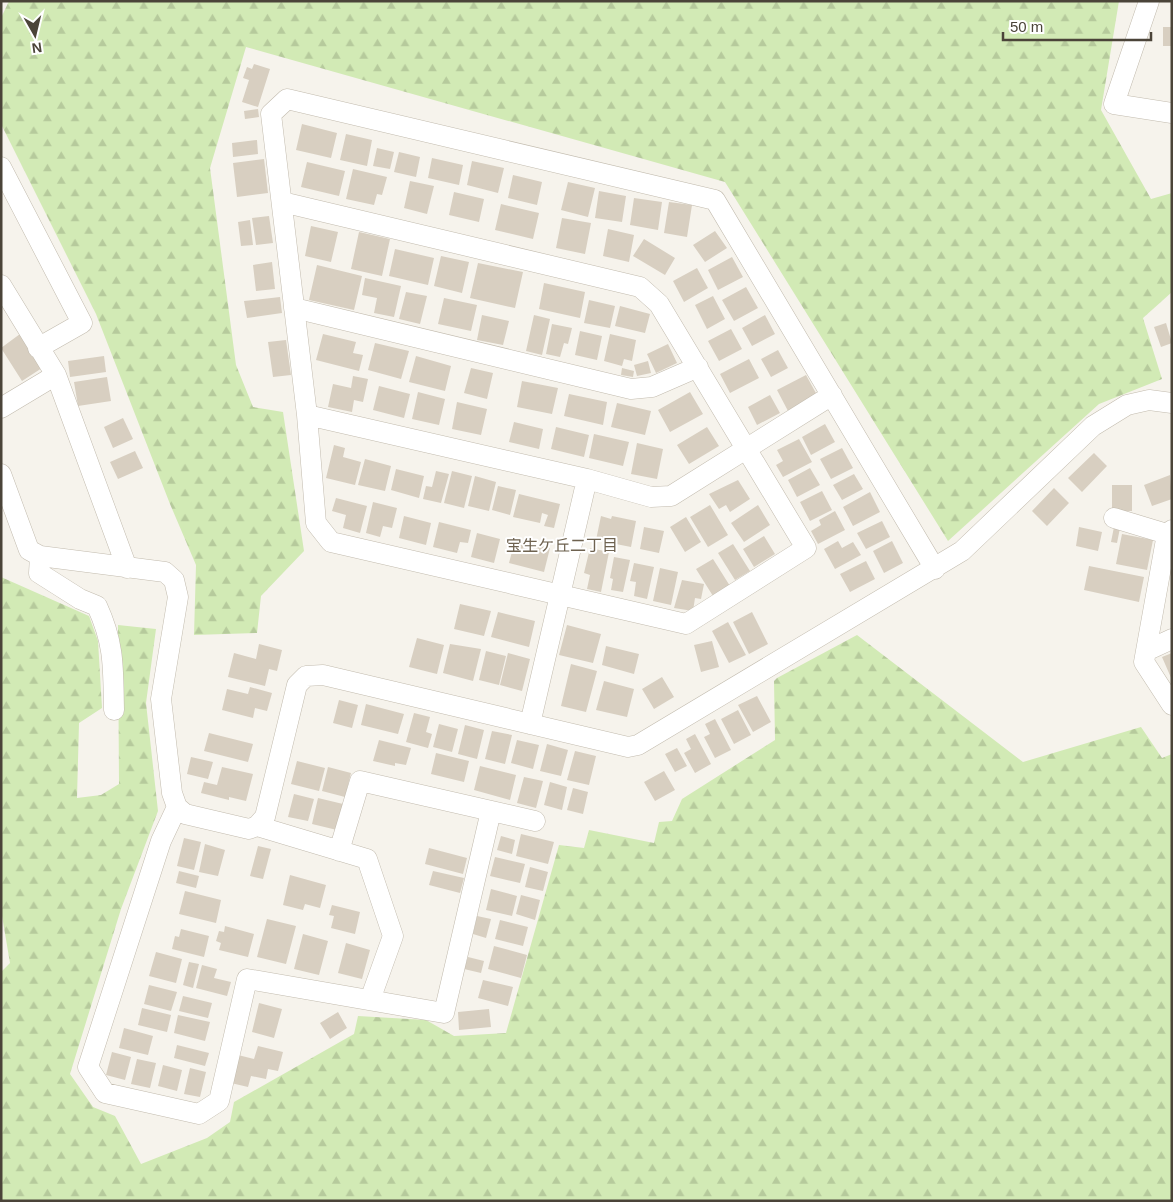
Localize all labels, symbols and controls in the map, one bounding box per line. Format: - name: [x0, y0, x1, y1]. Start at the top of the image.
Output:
- north arrow: [10, 10, 60, 60]
- scale bar: [1003, 10, 1150, 42]
- text: 50 m: [1010, 18, 1043, 35]
- text: N: [31, 39, 43, 57]
- district label: 宝生ケ丘二丁目: [506, 537, 618, 554]

